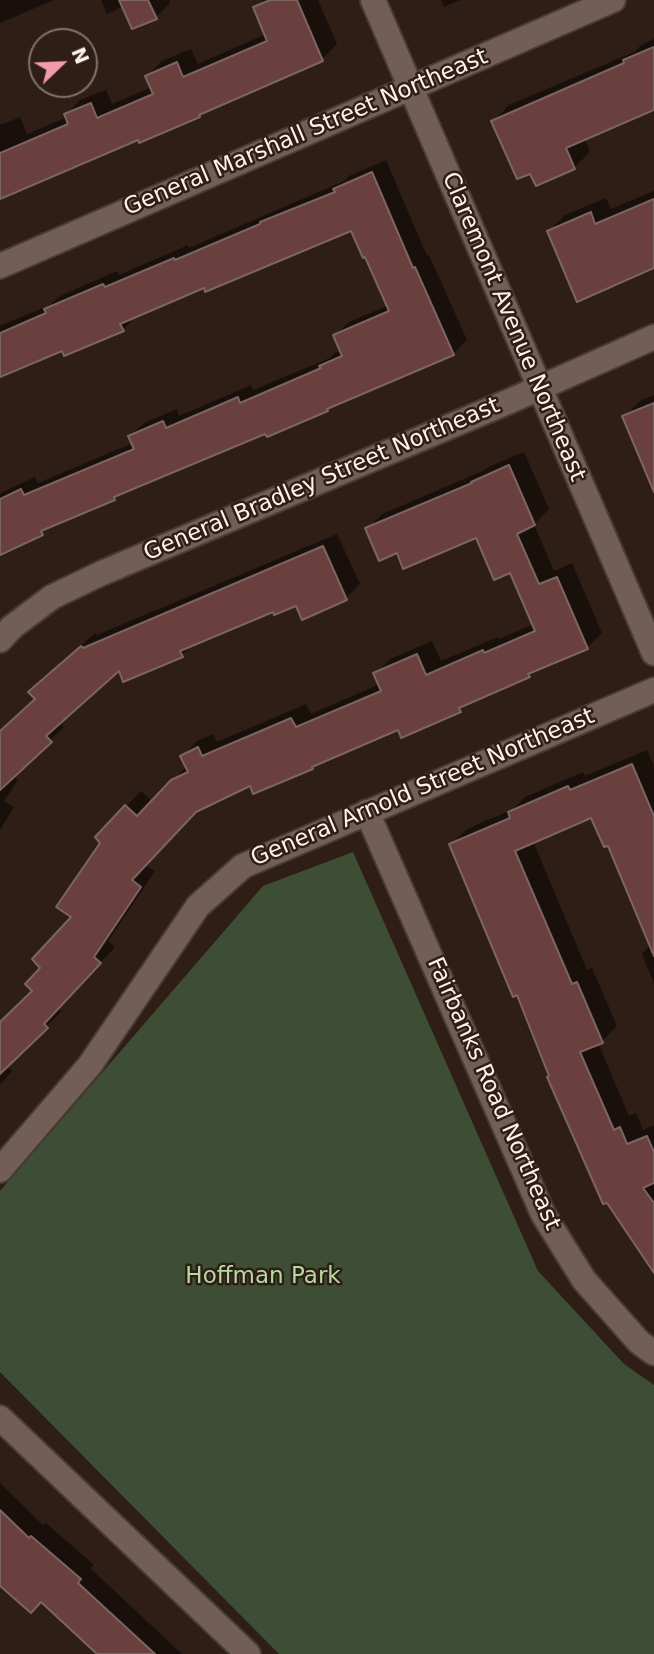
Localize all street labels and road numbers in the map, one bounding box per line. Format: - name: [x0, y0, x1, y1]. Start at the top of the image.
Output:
- street label: General Marshall Street Northeast: [120, 44, 492, 222]
- street label: Claremont Avenue Northeast: [435, 168, 591, 486]
- street label: General Bradley Street Northeast: [140, 392, 504, 568]
- street label: General Arnold Street Northeast: [247, 703, 599, 873]
- street label: Fairbanks Road Northeast: [420, 953, 566, 1235]

